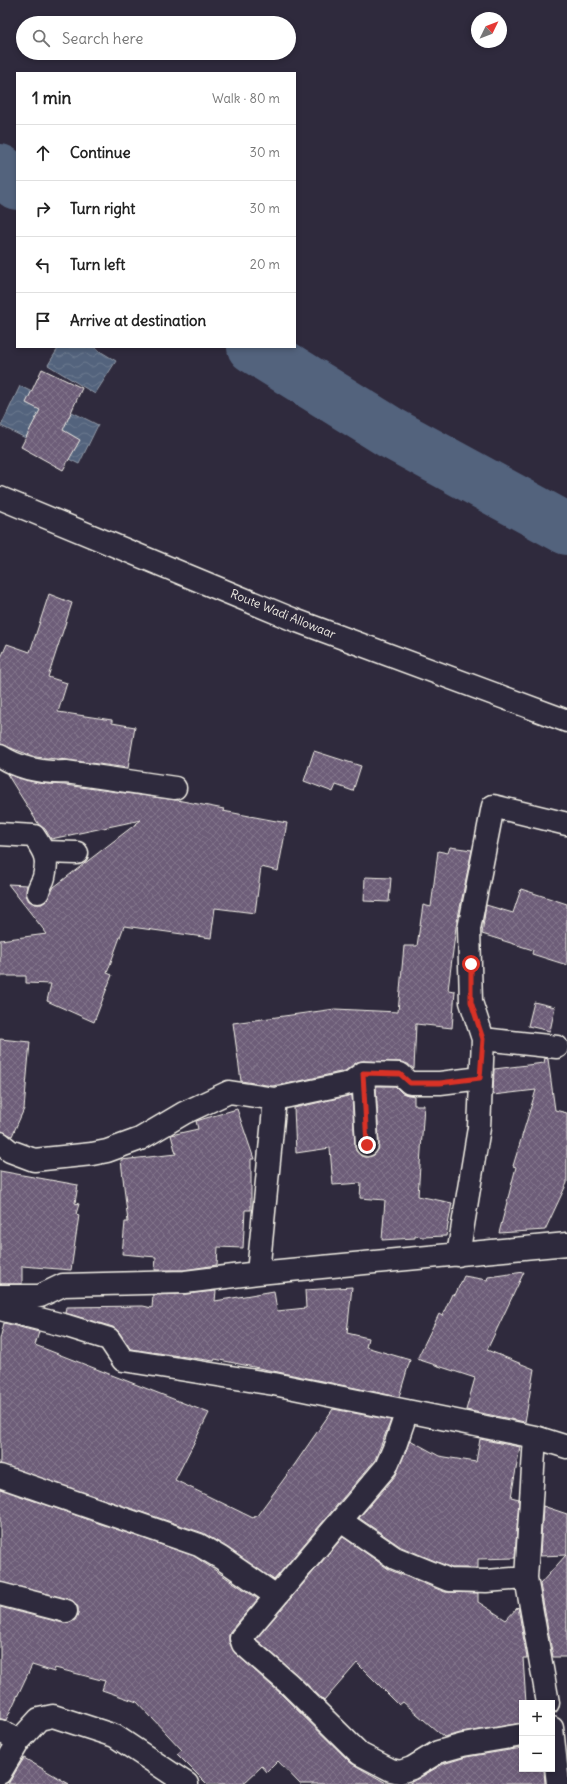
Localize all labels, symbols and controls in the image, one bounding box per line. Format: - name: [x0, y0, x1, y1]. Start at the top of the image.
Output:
- north arrow: [471, 12, 507, 48]
- search box: [16, 16, 296, 60]
- icon: search: [30, 27, 52, 49]
- text: Search here: [62, 29, 143, 48]
- text: 1 min: [32, 87, 71, 109]
- text: Walk · 80 m: [212, 90, 280, 107]
- icon: ahead: [32, 142, 54, 164]
- text: Continue: [70, 143, 131, 162]
- text: 30 m: [250, 144, 280, 161]
- icon: right: [32, 198, 54, 220]
- text: Turn right: [70, 199, 135, 218]
- text: 30 m: [250, 200, 280, 217]
- icon: left: [32, 254, 54, 276]
- text: Turn left: [70, 255, 125, 274]
- text: 20 m: [250, 256, 280, 273]
- icon: arrive: [32, 310, 54, 332]
- text: Arrive at destination: [70, 311, 206, 330]
- street label: Route Wadi Allowaar: [228, 586, 338, 642]
- route start: [462, 955, 480, 973]
- route end: [358, 1136, 376, 1154]
- map controls: [519, 1700, 555, 1772]
- button: +: [519, 1700, 555, 1736]
- button: −: [519, 1736, 555, 1772]

